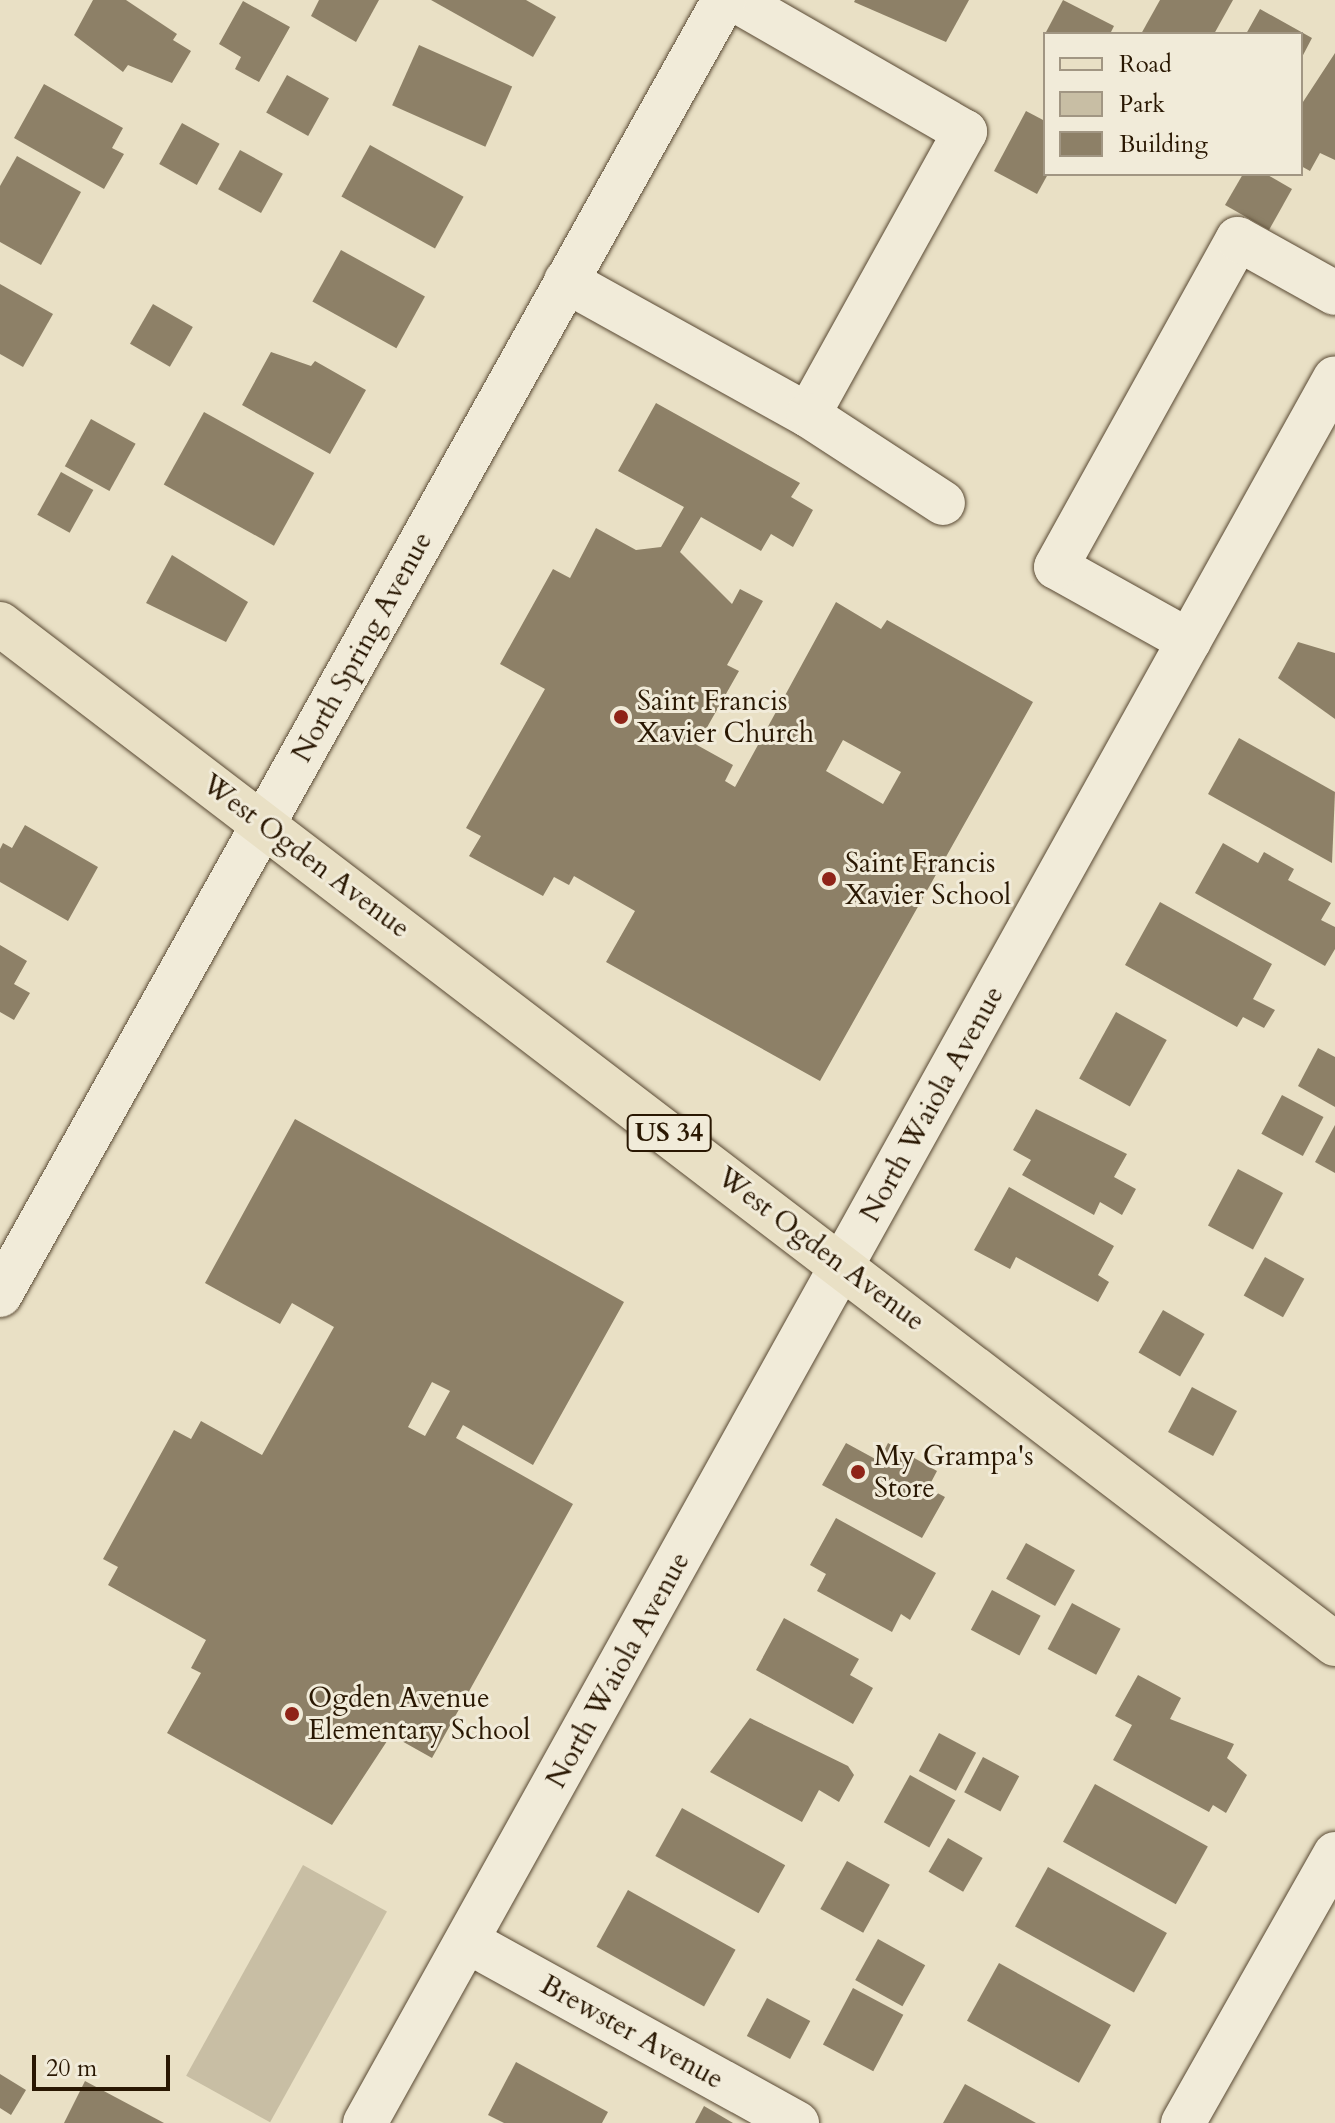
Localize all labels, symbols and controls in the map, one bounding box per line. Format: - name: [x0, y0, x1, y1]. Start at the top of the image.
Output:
- legend: [1043, 32, 1303, 176]
- text: Road: [1119, 48, 1172, 81]
- text: Park: [1119, 88, 1165, 121]
- text: Building: [1119, 128, 1208, 161]
- street label: North Spring Avenue: [285, 526, 439, 768]
- place label: Saint Francis Xavier Church: [637, 684, 814, 750]
- marker: Saint Francis Xavier Church: [612, 708, 630, 726]
- street label: West Ogden Avenue: [196, 767, 416, 945]
- place label: Saint Francis Xavier School: [845, 846, 1011, 912]
- marker: Saint Francis Xavier School: [820, 870, 838, 888]
- street label: North Waiola Avenue: [853, 980, 1011, 1228]
- road number: US 34: [625, 1111, 713, 1155]
- street label: West Ogden Avenue: [711, 1160, 931, 1338]
- place label: My Grampa's Store: [874, 1439, 1034, 1505]
- marker: My Grampa's Store: [849, 1463, 867, 1481]
- street label: North Waiola Avenue: [539, 1546, 697, 1794]
- place label: Ogden Avenue Elementary School: [308, 1681, 530, 1747]
- marker: Ogden Avenue Elementary School: [283, 1705, 301, 1723]
- street label: Brewster Avenue: [535, 1968, 729, 2096]
- scale bar: [36, 2039, 174, 2089]
- text: 20 m: [46, 2052, 97, 2085]

